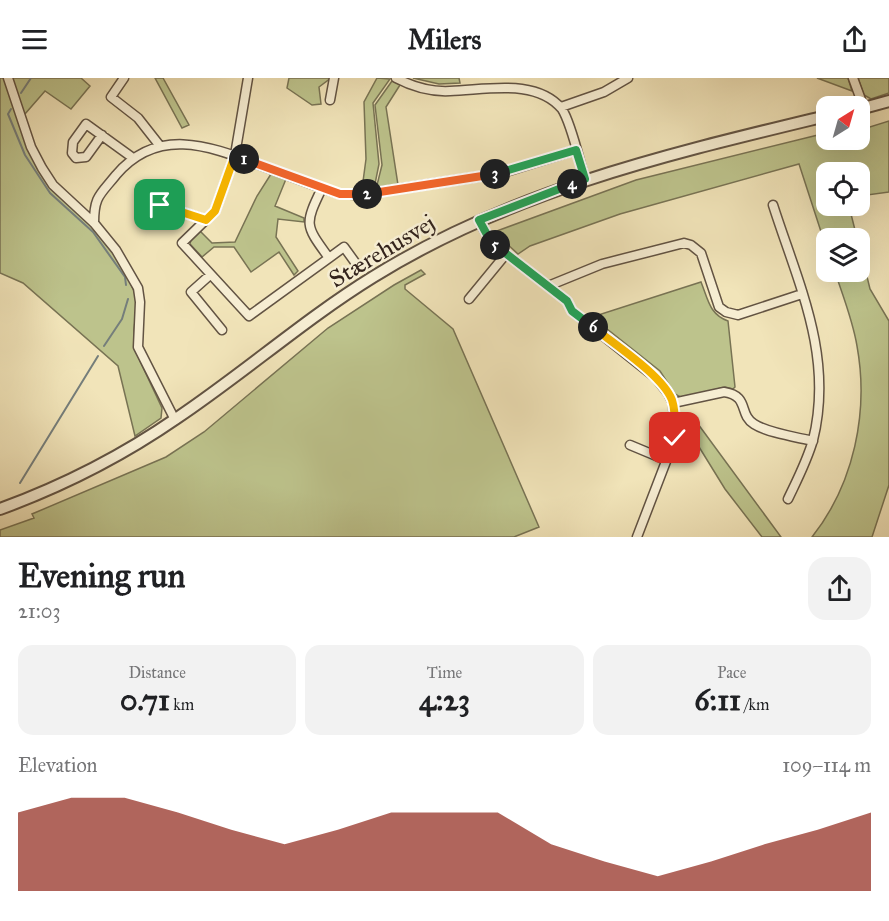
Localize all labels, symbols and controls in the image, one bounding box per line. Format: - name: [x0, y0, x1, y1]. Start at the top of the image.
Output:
- icon: menu: [18, 23, 51, 56]
- text: Milers: [408, 23, 481, 56]
- icon: share: [838, 23, 871, 56]
- north arrow: [816, 96, 870, 150]
- map controls: [816, 96, 870, 282]
- pin: 1: [229, 144, 259, 174]
- text: 1: [241, 149, 247, 168]
- pin: 3: [480, 159, 510, 189]
- button: locate: [816, 162, 870, 216]
- text: 3: [492, 164, 498, 183]
- pin: 4: [557, 169, 587, 199]
- text: 4: [568, 174, 576, 193]
- pin: [134, 179, 185, 230]
- pin: 2: [352, 179, 382, 209]
- text: 2: [363, 184, 371, 203]
- icon: arrive: [143, 188, 176, 221]
- street label: Stærehusvej: [324, 208, 440, 294]
- button: layers: [816, 228, 870, 282]
- pin: 5: [480, 230, 510, 260]
- text: 5: [491, 235, 499, 254]
- pin: 6: [578, 312, 608, 342]
- text: 6: [589, 317, 597, 336]
- pin: [649, 412, 700, 463]
- icon: check: [658, 421, 691, 454]
- text: Evening run: [18, 556, 185, 596]
- button: share: [808, 557, 871, 620]
- text: 21:03: [18, 599, 60, 623]
- text: Distance: [128, 663, 186, 682]
- text: Time: [427, 663, 462, 682]
- text: Pace: [717, 663, 746, 682]
- text: 0.71: [120, 682, 170, 718]
- text: 4:23: [419, 682, 470, 718]
- text: 6:11: [694, 682, 741, 718]
- text: km: [170, 695, 194, 714]
- text: /km: [741, 695, 769, 714]
- text: Elevation: [18, 753, 97, 777]
- text: 109–114 m: [782, 753, 871, 777]

